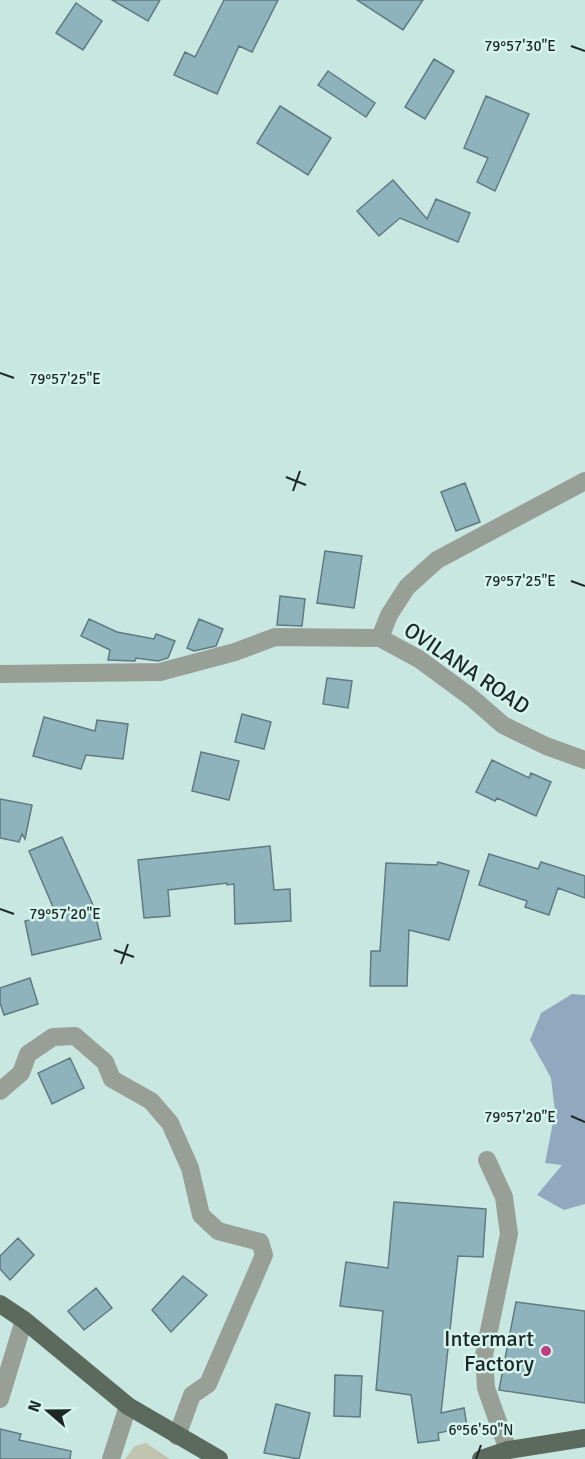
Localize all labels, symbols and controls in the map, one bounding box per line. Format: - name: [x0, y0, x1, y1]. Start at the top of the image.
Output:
- text: 79°57'30"E: [484, 37, 556, 55]
- text: 79°57'25"E: [29, 370, 101, 388]
- text: 79°57'25"E: [484, 572, 556, 590]
- street label: OVILANA ROAD: [399, 616, 535, 720]
- text: 79°57'20"E: [29, 905, 101, 923]
- text: 79°57'20"E: [484, 1108, 556, 1126]
- place label: Intermart Factory: [444, 1325, 535, 1377]
- marker: Intermart Factory: [539, 1344, 553, 1358]
- north arrow: [18, 1381, 78, 1441]
- text: N: [24, 1398, 46, 1415]
- text: 6°56'50"N: [448, 1421, 514, 1439]

